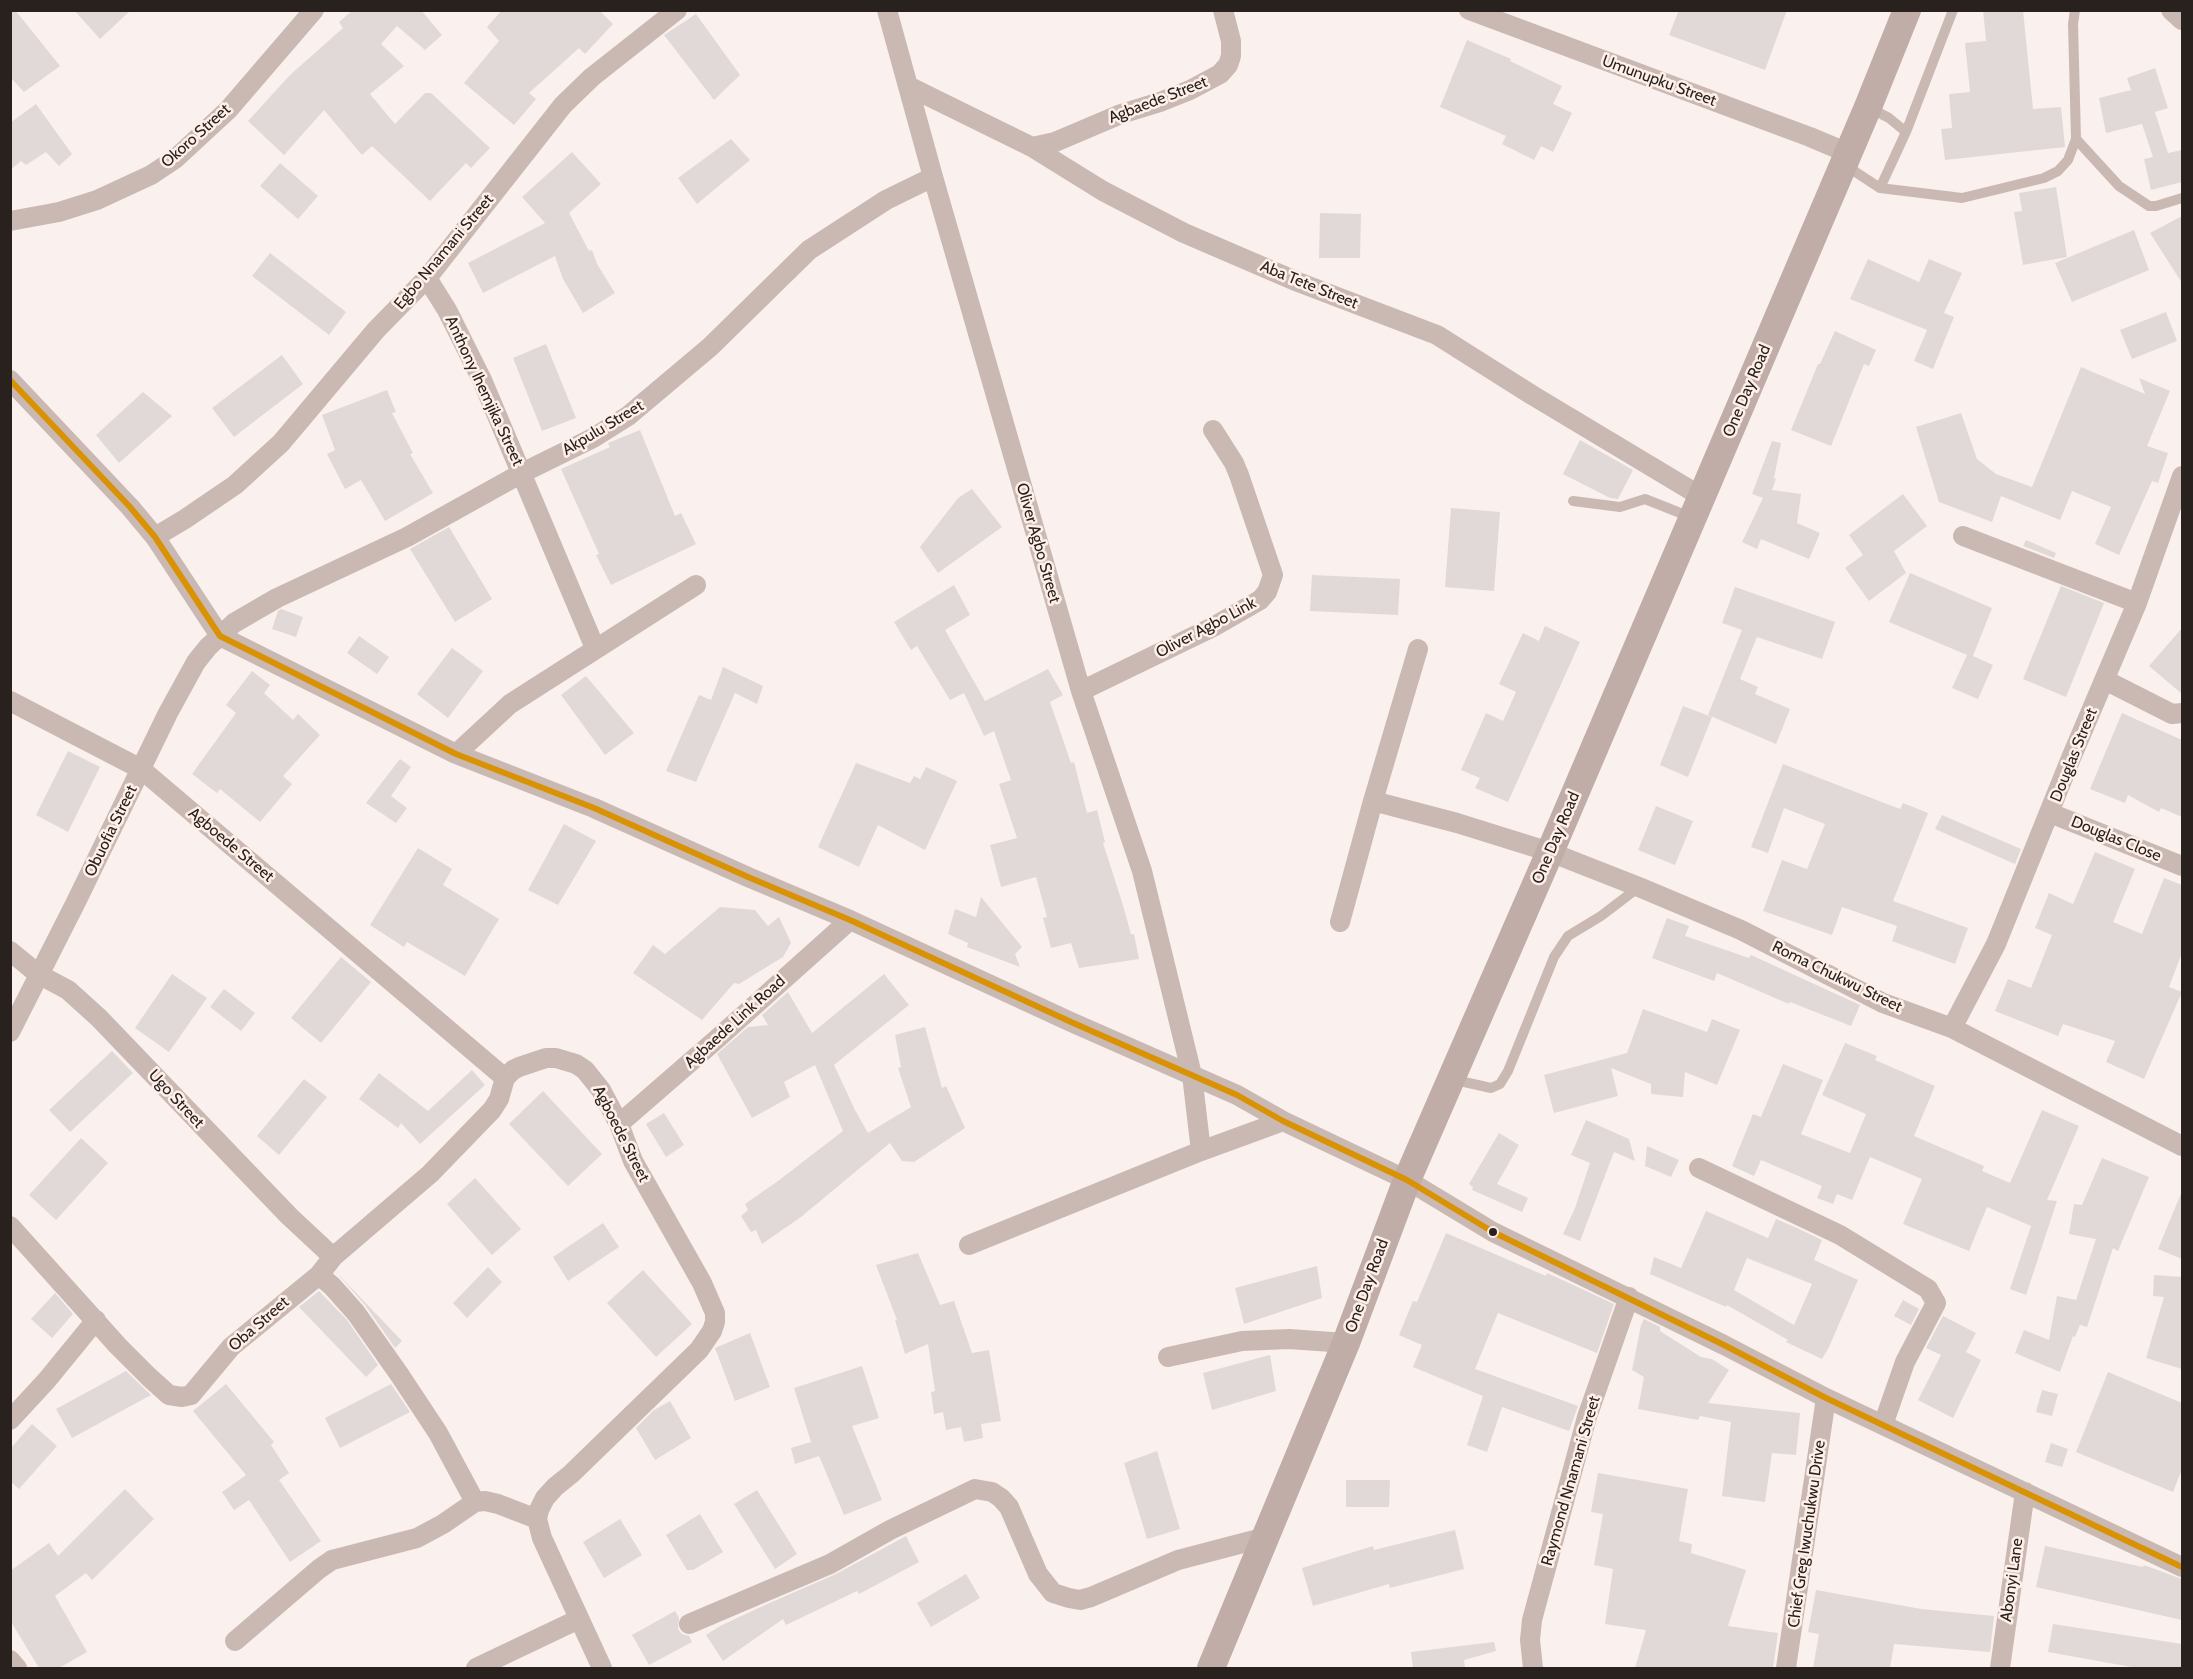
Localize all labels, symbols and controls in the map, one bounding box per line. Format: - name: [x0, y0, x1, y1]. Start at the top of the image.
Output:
- street label: Umunupku Street: [1599, 51, 1719, 111]
- street label: Agbaede Street: [1106, 72, 1210, 128]
- street label: Okoro Street: [158, 100, 234, 172]
- street label: Egbo Nnamani Street: [390, 191, 498, 313]
- street label: Aba Tete Street: [1257, 257, 1361, 313]
- street label: Anthony Ihemjika Street: [441, 313, 527, 469]
- street label: One Day Road: [1719, 342, 1775, 440]
- street label: Akpulu Street: [559, 396, 647, 460]
- street label: Oliver Agbo Street: [1012, 481, 1064, 605]
- street label: Oliver Agbo Link: [1153, 594, 1259, 662]
- street label: Douglas Street: [2046, 705, 2102, 805]
- street label: Obuofia Street: [81, 782, 141, 880]
- street label: One Day Road: [1528, 789, 1584, 887]
- street label: Agboede Street: [184, 804, 278, 886]
- street label: Douglas Close: [2068, 812, 2164, 866]
- street label: Roma Chukwu Street: [1769, 937, 1905, 1017]
- street label: Agbaede Link Road: [681, 972, 789, 1072]
- street label: Ugo Street: [144, 1066, 208, 1132]
- street label: Agboede Street: [589, 1083, 653, 1185]
- unlabelled marker: [1487, 1226, 1499, 1238]
- street label: One Day Road: [1341, 1237, 1393, 1335]
- street label: Oba Street: [225, 1293, 293, 1355]
- street label: Raymond Nnamani Street: [1538, 1394, 1604, 1568]
- street label: Chief Greg Iwuchukwu Drive: [1784, 1439, 1830, 1629]
- street label: Abonyi Lane: [1997, 1537, 2027, 1623]

